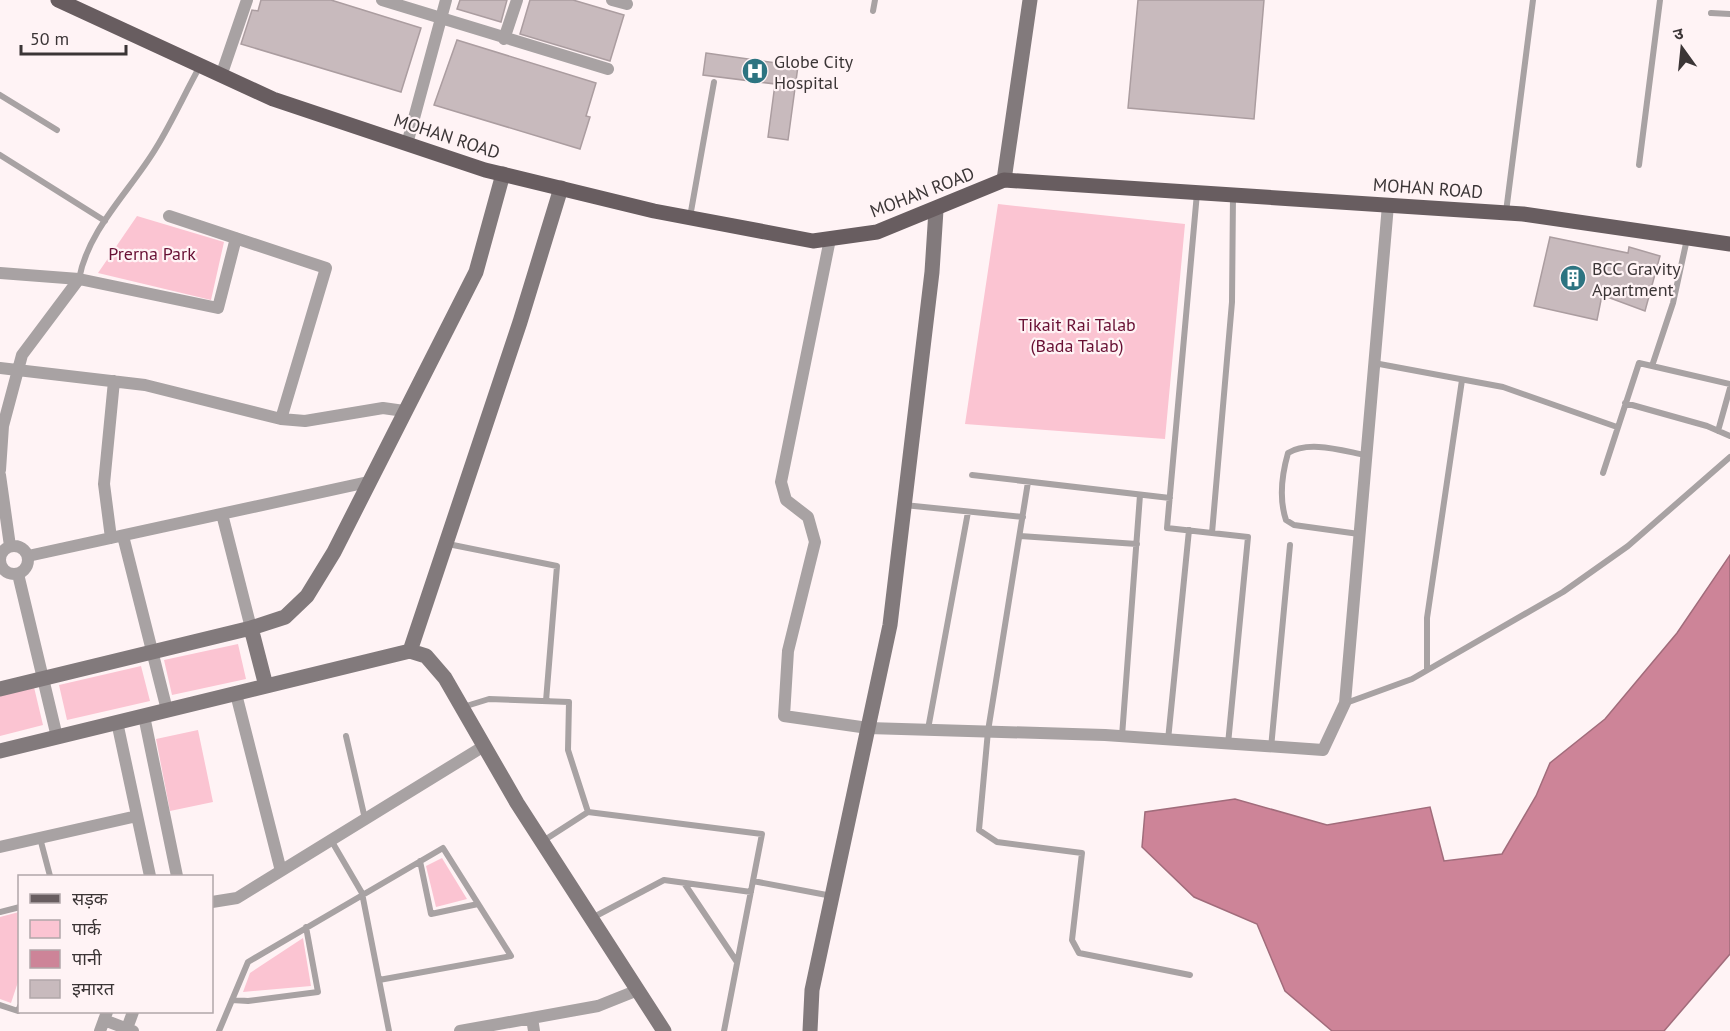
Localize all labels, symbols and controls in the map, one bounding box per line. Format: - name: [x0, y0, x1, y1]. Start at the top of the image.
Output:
- scale bar: [21, 18, 126, 56]
- north arrow: [1652, 18, 1712, 78]
- text: उ: [1671, 22, 1686, 44]
- text: 50 m: [30, 27, 69, 50]
- place label: Globe City Hospital: [774, 50, 854, 94]
- hospital icon: Globe City Hospital: [740, 56, 770, 86]
- street label: MOHAN ROAD: [391, 108, 503, 164]
- street label: MOHAN ROAD: [866, 162, 978, 222]
- street label: MOHAN ROAD: [1372, 173, 1484, 203]
- park label: Prerna Park: [108, 242, 196, 265]
- place label: BCC Gravity Apartment: [1592, 257, 1681, 301]
- building icon: BCC Gravity Apartment: [1558, 263, 1588, 293]
- park label: Tikait Rai Talab (Bada Talab): [1018, 313, 1136, 357]
- legend: [18, 875, 213, 1013]
- text: सड़क: [72, 887, 109, 910]
- text: पार्क: [72, 917, 102, 940]
- text: पानी: [72, 947, 102, 970]
- text: इमारत: [72, 977, 115, 1000]

